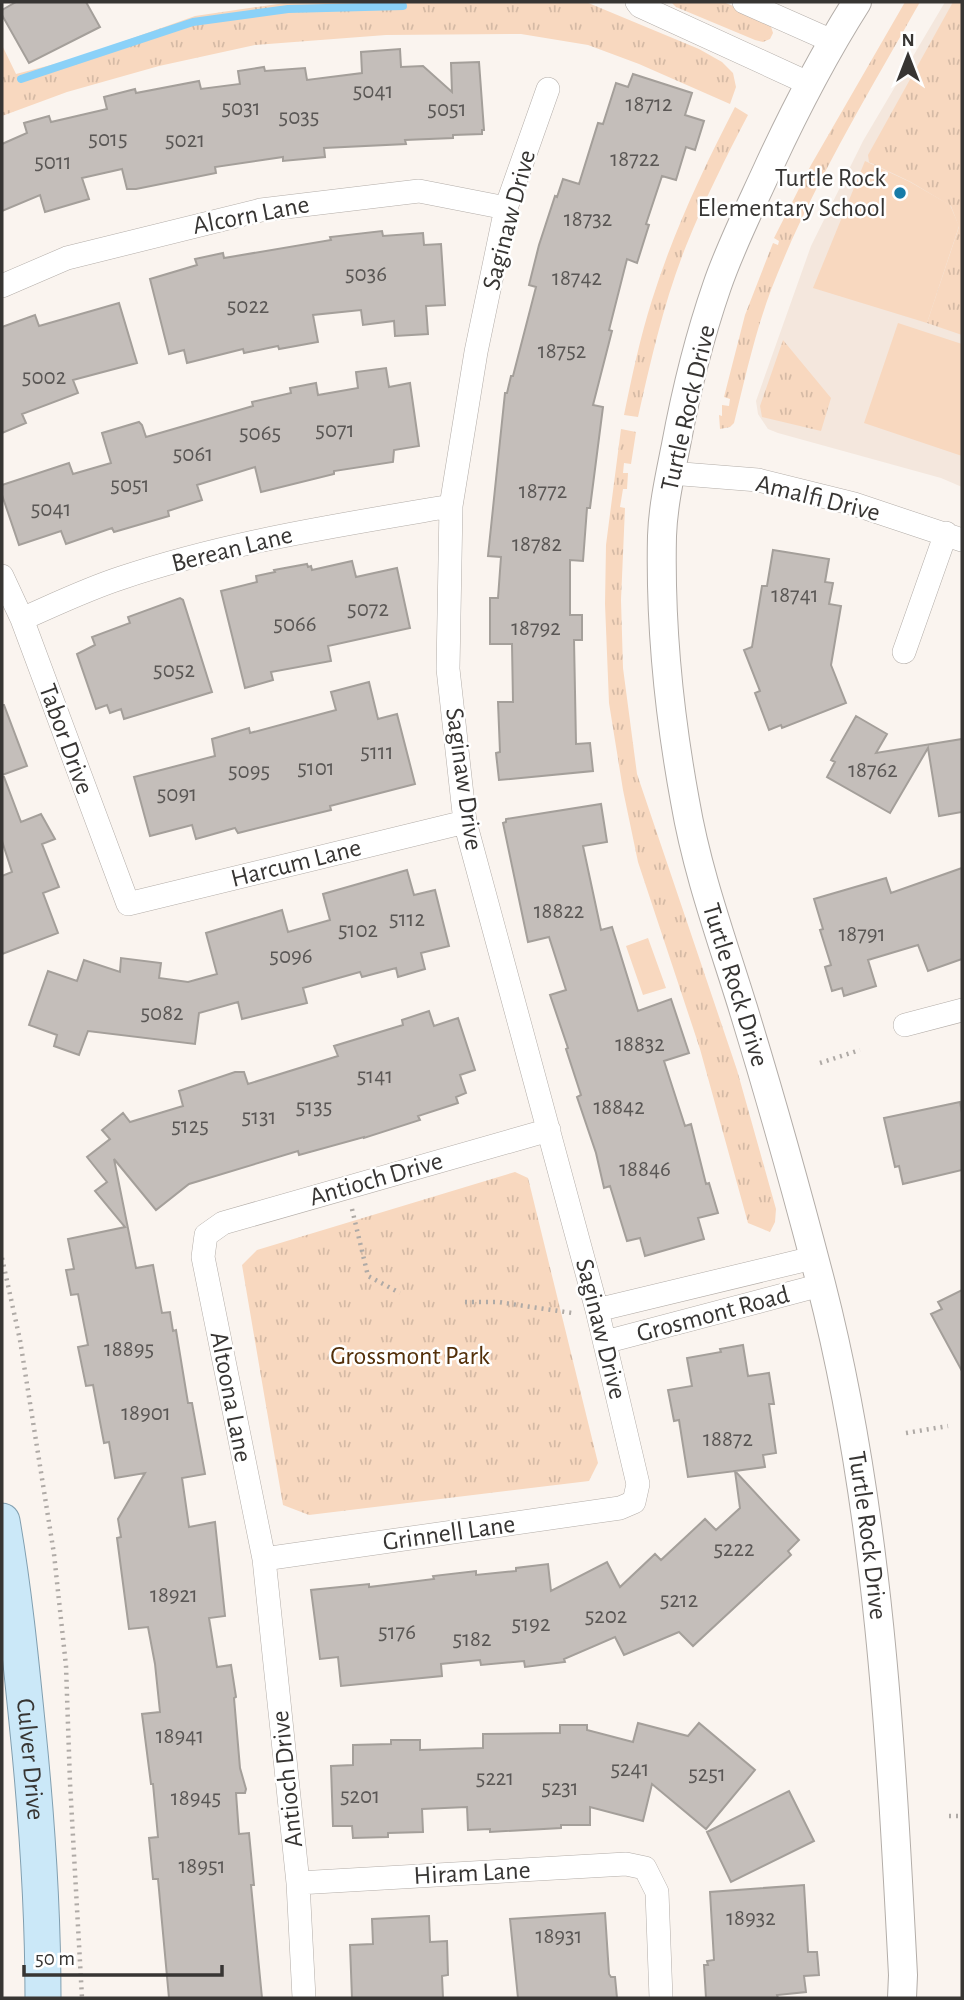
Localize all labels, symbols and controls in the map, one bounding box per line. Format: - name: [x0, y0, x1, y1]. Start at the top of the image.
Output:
- north arrow: [873, 21, 943, 91]
- text: N: [901, 31, 915, 50]
- house number: 5041: [353, 80, 393, 103]
- house number: 18712: [626, 93, 672, 116]
- house number: 5031: [221, 97, 261, 120]
- house number: 5051: [427, 98, 467, 121]
- house number: 5035: [279, 106, 319, 129]
- house number: 5015: [88, 128, 128, 151]
- house number: 5021: [165, 129, 205, 152]
- street label: Saginaw Drive: [478, 147, 540, 293]
- house number: 18722: [610, 148, 660, 171]
- house number: 5011: [34, 151, 72, 174]
- place label: Turtle Rock Elementary School: [697, 165, 886, 221]
- marker: Turtle Rock Elementary School: [892, 185, 908, 201]
- street label: Alcorn Lane: [191, 191, 311, 239]
- house number: 18732: [564, 208, 612, 231]
- house number: 5036: [345, 263, 387, 286]
- house number: 18742: [552, 267, 602, 290]
- house number: 5022: [227, 295, 269, 318]
- street label: Turtle Rock Drive: [656, 322, 720, 494]
- house number: 18752: [538, 340, 586, 363]
- house number: 5002: [22, 366, 66, 389]
- house number: 5071: [315, 419, 355, 442]
- house number: 5065: [239, 422, 281, 445]
- house number: 5061: [173, 443, 213, 466]
- street label: Amalfi Drive: [753, 470, 883, 526]
- house number: 5051: [110, 474, 150, 497]
- house number: 18772: [519, 480, 567, 503]
- house number: 5041: [31, 498, 71, 521]
- street label: Berean Lane: [169, 521, 295, 577]
- house number: 18782: [512, 533, 562, 556]
- house number: 18741: [771, 584, 819, 607]
- house number: 5072: [347, 598, 389, 621]
- house number: 5066: [273, 613, 317, 636]
- house number: 18792: [511, 617, 561, 640]
- house number: 5052: [153, 659, 195, 682]
- street label: Tabor Drive: [34, 680, 98, 798]
- street label: Saginaw Drive: [441, 706, 487, 852]
- house number: 5111: [360, 741, 394, 764]
- house number: 5101: [297, 757, 335, 780]
- house number: 18762: [848, 759, 898, 782]
- house number: 5095: [228, 760, 270, 783]
- house number: 5091: [157, 783, 197, 806]
- street label: Harcum Lane: [228, 834, 364, 892]
- house number: 18822: [534, 900, 584, 923]
- street label: Turtle Rock Drive: [698, 900, 773, 1070]
- house number: 5112: [389, 908, 425, 931]
- house number: 5102: [338, 919, 378, 942]
- house number: 18791: [838, 923, 886, 946]
- house number: 5096: [269, 945, 313, 968]
- house number: 5082: [140, 1002, 184, 1025]
- house number: 18832: [615, 1033, 665, 1056]
- house number: 5141: [357, 1065, 393, 1088]
- house number: 5135: [296, 1096, 332, 1119]
- house number: 18842: [593, 1096, 645, 1119]
- house number: 5131: [242, 1106, 276, 1129]
- house number: 5125: [171, 1115, 209, 1138]
- street label: Antioch Drive: [306, 1148, 446, 1210]
- house number: 18846: [619, 1158, 671, 1181]
- street label: Saginaw Drive: [571, 1256, 631, 1402]
- street label: Grosmont Road: [634, 1281, 792, 1347]
- street label: Altoona Lane: [206, 1330, 256, 1464]
- house number: 18895: [104, 1338, 154, 1361]
- park label: Grossmont Park: [330, 1343, 490, 1369]
- house number: 18901: [121, 1402, 171, 1425]
- house number: 18872: [703, 1428, 753, 1451]
- street label: Turtle Rock Drive: [843, 1449, 891, 1621]
- street label: Grinnell Lane: [381, 1511, 517, 1555]
- house number: 5222: [713, 1538, 755, 1561]
- house number: 18921: [150, 1584, 198, 1607]
- house number: 5212: [660, 1589, 698, 1612]
- house number: 5202: [585, 1605, 627, 1628]
- house number: 5192: [512, 1613, 550, 1636]
- house number: 5176: [378, 1621, 416, 1644]
- house number: 5182: [453, 1628, 491, 1651]
- street label: Culver Drive: [12, 1697, 49, 1821]
- street label: Antioch Drive: [267, 1709, 307, 1849]
- house number: 18941: [156, 1725, 204, 1748]
- house number: 5241: [610, 1758, 650, 1781]
- house number: 5251: [688, 1763, 726, 1786]
- house number: 5221: [476, 1767, 514, 1790]
- house number: 5231: [541, 1777, 579, 1800]
- house number: 5201: [340, 1785, 380, 1808]
- house number: 18945: [171, 1787, 221, 1810]
- house number: 18951: [178, 1855, 226, 1878]
- street label: Hiram Lane: [413, 1857, 531, 1889]
- house number: 18932: [726, 1907, 776, 1930]
- house number: 18931: [535, 1925, 583, 1948]
- scale bar: [24, 1934, 222, 1978]
- text: 50 m: [35, 1948, 75, 1969]

